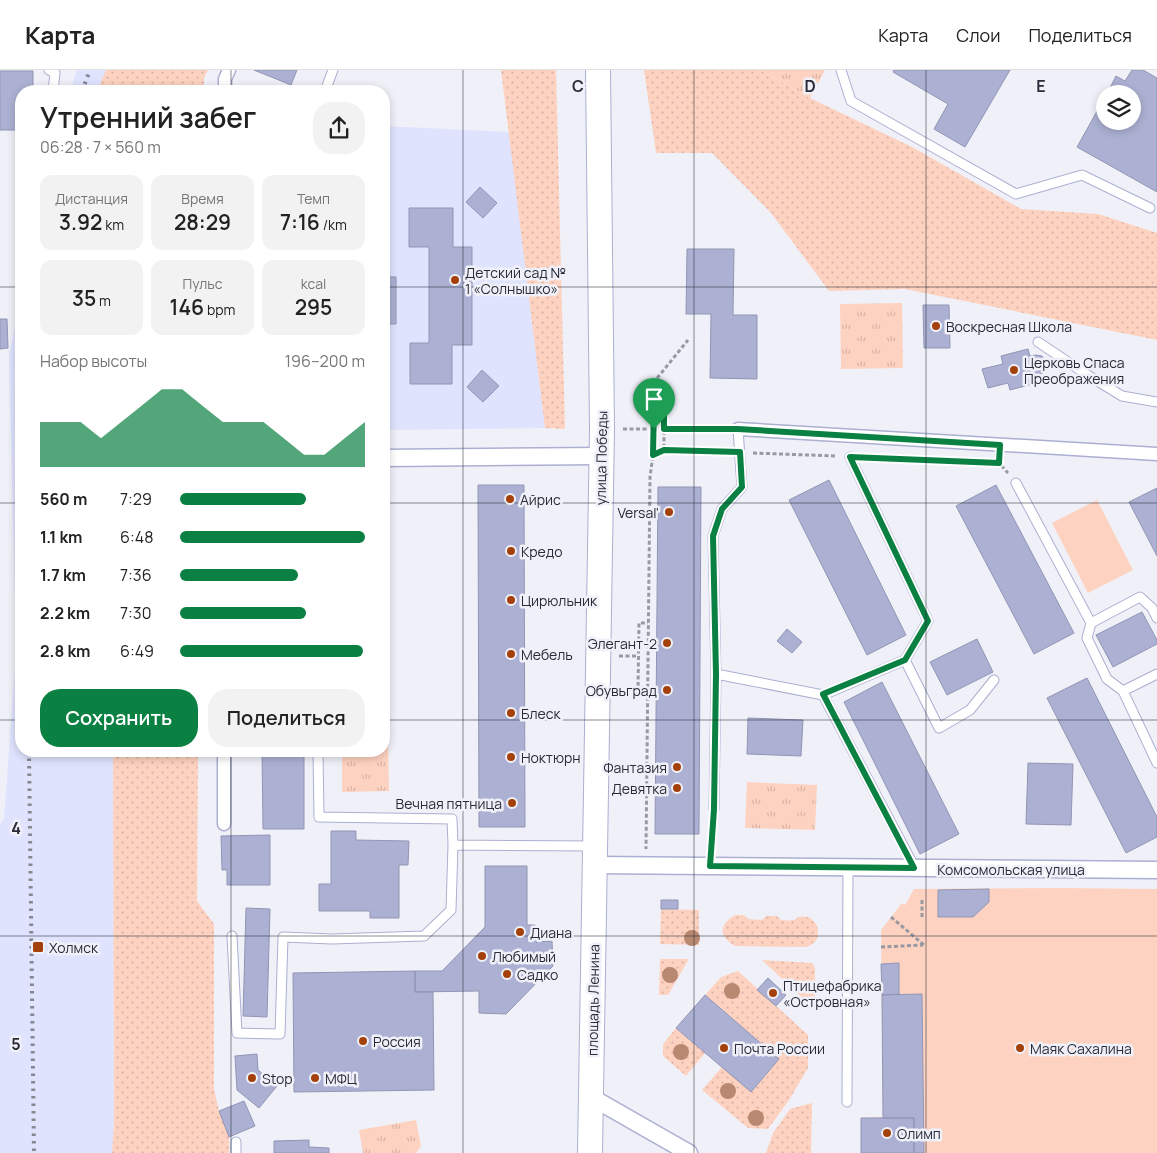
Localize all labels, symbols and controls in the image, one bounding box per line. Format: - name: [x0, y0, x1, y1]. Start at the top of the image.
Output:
- text: Карта: [25, 18, 95, 51]
- text: Карта: [878, 23, 928, 47]
- text: Слои: [956, 23, 1000, 47]
- text: Поделиться: [1028, 23, 1132, 47]
- text: C: [572, 75, 584, 97]
- text: D: [804, 75, 816, 97]
- text: E: [1036, 75, 1046, 97]
- map controls: [1096, 85, 1141, 130]
- button: layers: [1096, 85, 1141, 130]
- text: Утренний забег: [40, 98, 256, 136]
- button: share: [313, 102, 365, 154]
- text: 06:28 · 7 × 560 m: [40, 136, 161, 158]
- text: Дистанция: [55, 189, 128, 208]
- text: Время: [181, 189, 224, 208]
- text: Темп: [297, 189, 330, 208]
- text: 3.92: [59, 208, 102, 236]
- text: 28:29: [174, 208, 231, 236]
- text: 7:16: [280, 208, 320, 236]
- text: km: [102, 215, 124, 234]
- text: /km: [320, 215, 347, 234]
- place label: Детский сад № 1 «Солнышко»: [465, 263, 566, 298]
- text: Пульс: [182, 274, 223, 293]
- text: kcal: [301, 274, 326, 293]
- marker: Детский сад № 1 «Солнышко»: [449, 274, 461, 286]
- text: 35: [72, 284, 96, 312]
- text: m: [96, 291, 111, 310]
- text: 146: [170, 293, 204, 321]
- text: 295: [295, 293, 332, 321]
- text: bpm: [204, 300, 235, 319]
- place label: Воскресная Школа: [946, 317, 1072, 336]
- marker: Воскресная Школа: [930, 320, 942, 332]
- text: Набор высоты: [40, 350, 147, 372]
- text: 196–200 m: [285, 350, 365, 372]
- place label: Церковь Спаса Преображения: [1024, 353, 1125, 388]
- marker: Церковь Спаса Преображения: [1008, 364, 1020, 376]
- pin: [633, 378, 675, 429]
- icon: arrive: [640, 385, 668, 413]
- street label: улица Победы: [591, 411, 611, 505]
- text: 560 m: [40, 488, 87, 510]
- text: 7:29: [120, 488, 152, 510]
- place label: Айрис: [520, 490, 561, 509]
- marker: Айрис: [504, 493, 516, 505]
- place label: Versal': [617, 503, 659, 522]
- marker: Versal': [663, 506, 675, 518]
- text: 1.1 km: [40, 526, 83, 548]
- text: 6:48: [120, 526, 153, 548]
- place label: Кредо: [521, 542, 562, 561]
- marker: Кредо: [505, 545, 517, 557]
- text: 1.7 km: [40, 564, 86, 586]
- text: 7:36: [120, 564, 152, 586]
- place label: Цирюльник: [521, 591, 598, 610]
- marker: Цирюльник: [505, 594, 517, 606]
- text: 2.2 km: [40, 602, 90, 624]
- text: 7:30: [120, 602, 151, 624]
- place label: Элегант-2: [588, 634, 657, 653]
- marker: Элегант-2: [661, 637, 673, 649]
- text: 2.8 km: [40, 640, 90, 662]
- text: 6:49: [120, 640, 154, 662]
- place label: Мебель: [521, 645, 573, 664]
- marker: Мебель: [505, 648, 517, 660]
- place label: Обувьград: [586, 681, 657, 700]
- marker: Обувьград: [661, 684, 673, 696]
- button: Сохранить: [40, 689, 198, 747]
- button: Поделиться: [208, 689, 365, 747]
- place label: Блеск: [521, 704, 561, 723]
- marker: Блеск: [505, 707, 517, 719]
- place label: Ноктюрн: [521, 748, 581, 767]
- marker: Ноктюрн: [505, 751, 517, 763]
- place label: Фантазия: [604, 758, 667, 777]
- marker: Фантазия: [671, 761, 683, 773]
- place label: Девятка: [611, 779, 667, 798]
- marker: Девятка: [671, 782, 683, 794]
- place label: Вечная пятница: [396, 794, 502, 813]
- marker: Вечная пятница: [506, 797, 518, 809]
- text: 4: [11, 817, 21, 839]
- street label: Комсомольская улица: [937, 860, 1085, 879]
- place label: Диана: [530, 923, 572, 942]
- marker: Диана: [514, 926, 526, 938]
- place label: Холмск: [49, 938, 99, 957]
- marker: Холмск: [31, 940, 45, 954]
- street label: площадь Ленина: [583, 944, 603, 1056]
- place label: Любимый: [492, 947, 556, 966]
- marker: Любимый: [476, 950, 488, 962]
- place label: Садко: [517, 965, 558, 984]
- marker: Садко: [501, 968, 513, 980]
- place label: Птицефабрика «Островная»: [783, 976, 882, 1011]
- marker: Птицефабрика «Островная»: [767, 987, 779, 999]
- place label: Россия: [373, 1032, 421, 1051]
- text: 5: [11, 1033, 21, 1055]
- marker: Россия: [357, 1035, 369, 1047]
- place label: Почта России: [734, 1039, 825, 1058]
- place label: Маяк Сахалина: [1030, 1039, 1132, 1058]
- marker: Почта России: [718, 1042, 730, 1054]
- marker: Маяк Сахалина: [1014, 1042, 1026, 1054]
- place label: Stop: [262, 1069, 293, 1088]
- place label: МФЦ: [325, 1069, 357, 1088]
- marker: Stop: [246, 1072, 258, 1084]
- marker: МФЦ: [309, 1072, 321, 1084]
- place label: Олимп: [897, 1124, 941, 1143]
- marker: Олимп: [881, 1127, 893, 1139]

